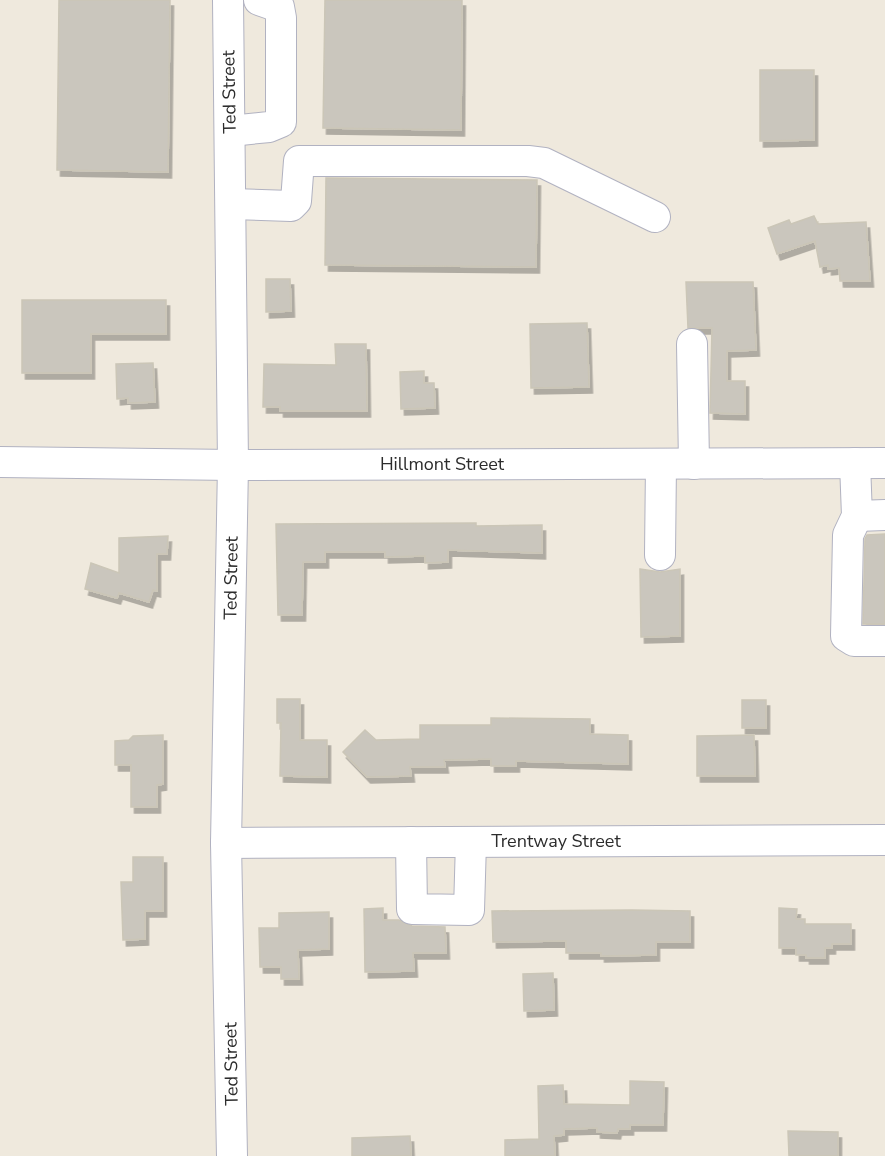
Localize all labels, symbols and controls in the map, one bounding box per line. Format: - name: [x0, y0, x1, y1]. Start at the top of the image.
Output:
- street label: Ted Street: [216, 49, 242, 134]
- street label: Hillmont Street: [380, 452, 505, 476]
- street label: Ted Street: [218, 535, 244, 620]
- street label: Trentway Street: [491, 829, 621, 853]
- street label: Ted Street: [218, 1021, 244, 1106]

